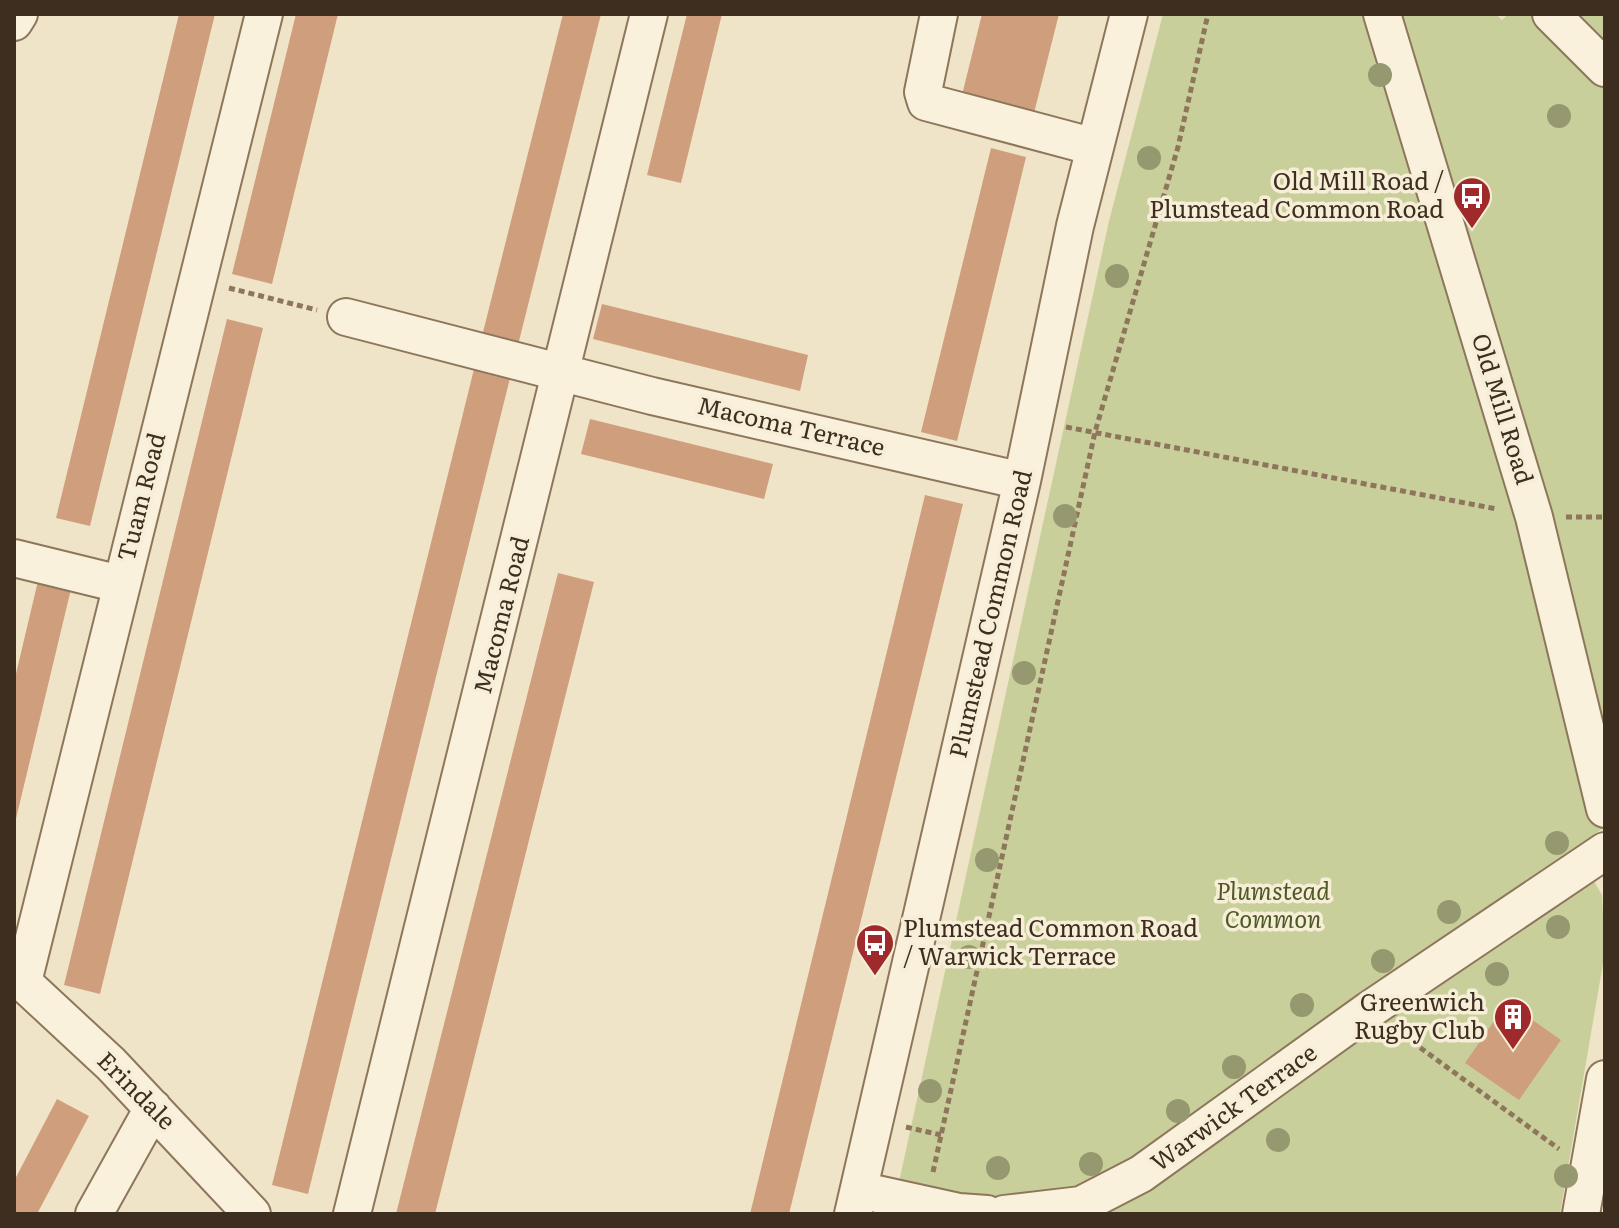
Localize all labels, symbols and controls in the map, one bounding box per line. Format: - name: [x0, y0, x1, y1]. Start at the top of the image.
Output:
- place label: Old Mill Road / Plumstead Common Road: [1149, 162, 1444, 225]
- bus stop icon: Old Mill Road / Plumstead Common Road: [1451, 175, 1493, 230]
- street label: Old Mill Road: [1465, 328, 1544, 488]
- street label: Macoma Terrace: [695, 386, 889, 463]
- street label: Tuam Road: [107, 428, 173, 564]
- street label: Plumstead Common Road: [938, 466, 1039, 761]
- street label: Macoma Road: [463, 532, 536, 697]
- park label: Plumstead Common: [1216, 872, 1330, 935]
- place label: Plumstead Common Road / Warwick Terrace: [903, 909, 1198, 972]
- bus stop icon: Plumstead Common Road / Warwick Terrace: [854, 922, 896, 977]
- place label: Greenwich Rugby Club: [1354, 983, 1485, 1046]
- building icon: Greenwich Rugby Club: [1492, 996, 1534, 1051]
- street label: Warwick Terrace: [1142, 1034, 1323, 1178]
- street label: Erindale: [91, 1042, 185, 1136]

